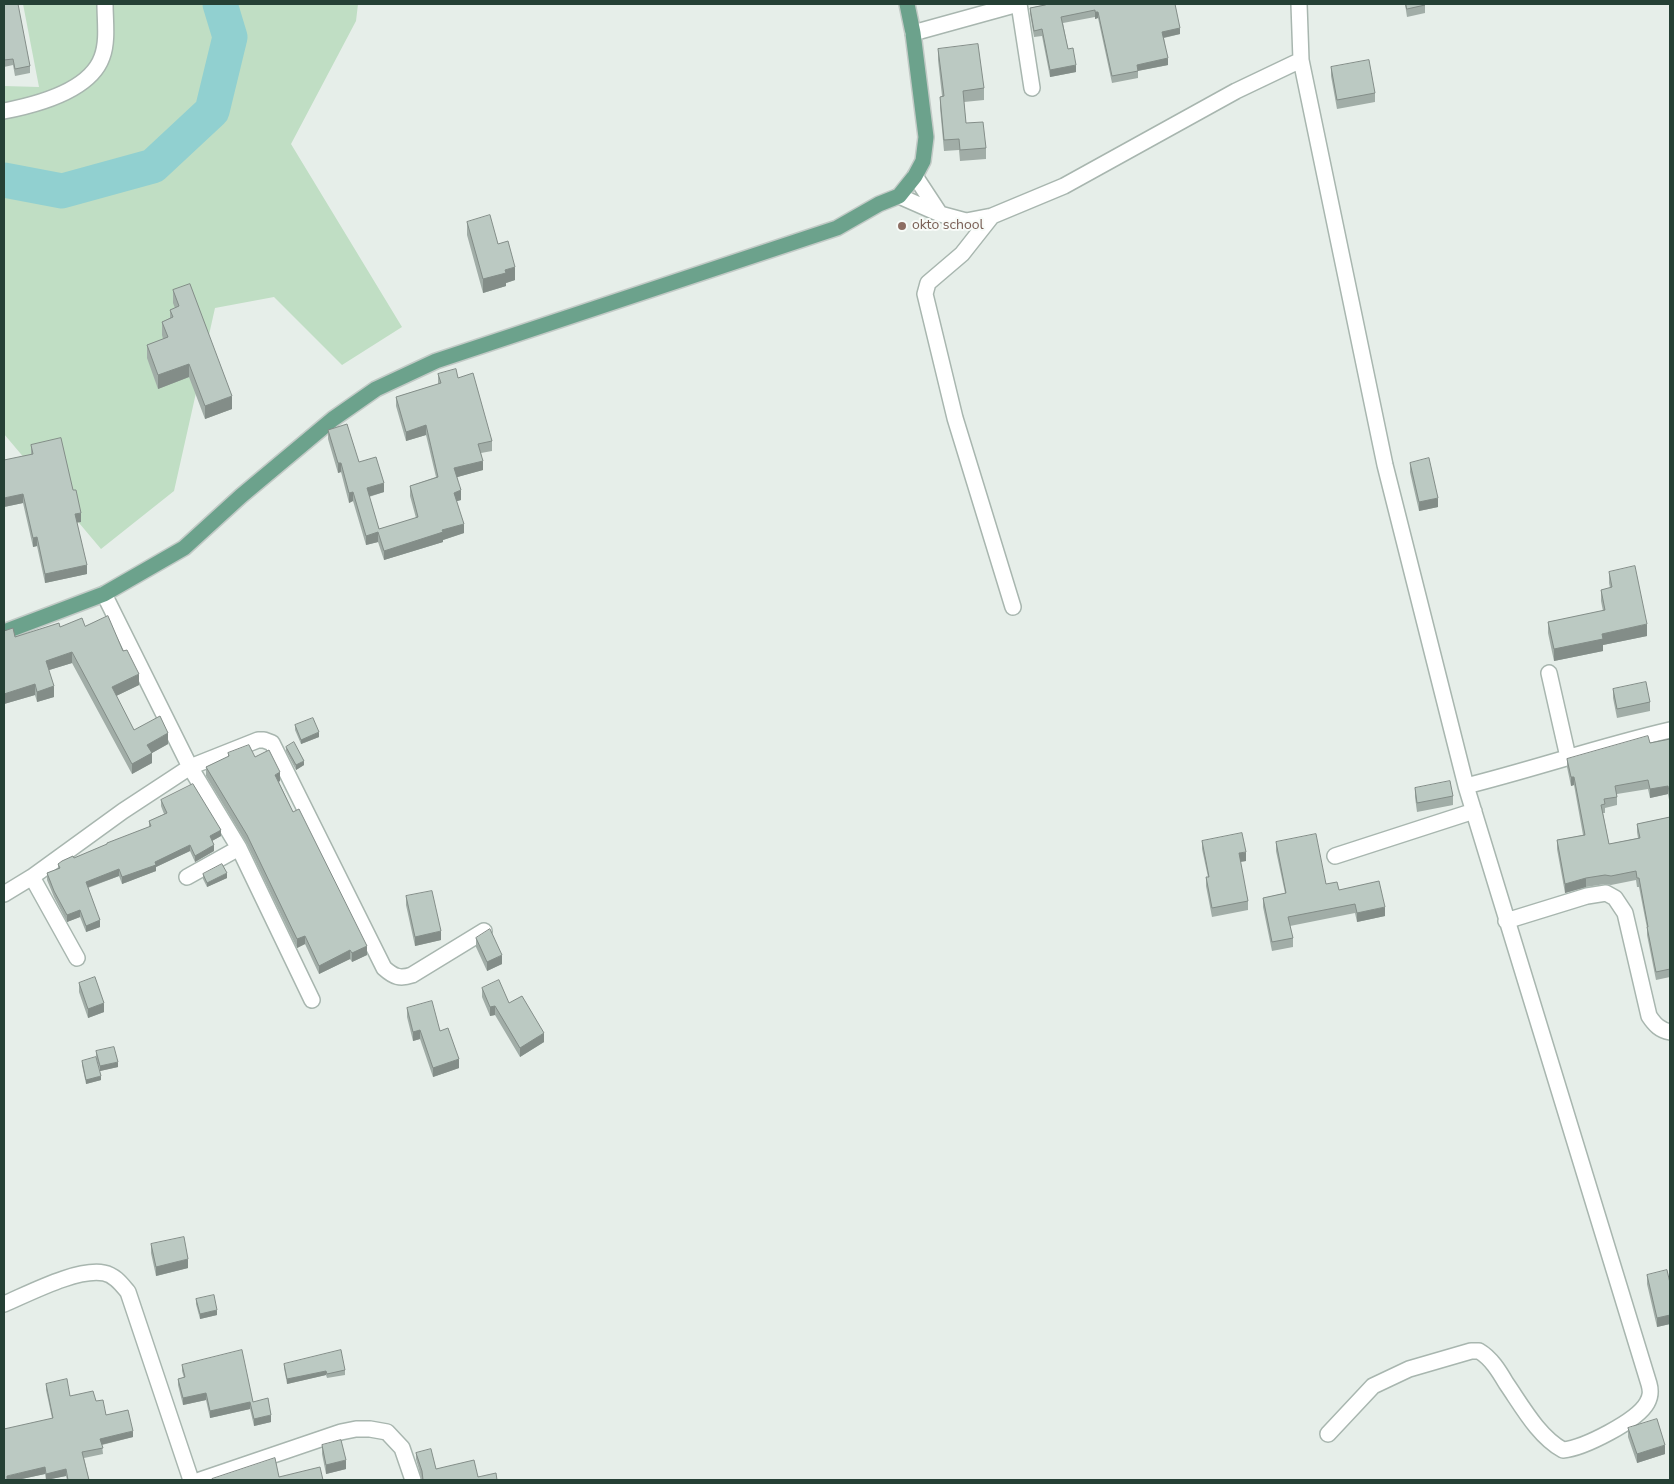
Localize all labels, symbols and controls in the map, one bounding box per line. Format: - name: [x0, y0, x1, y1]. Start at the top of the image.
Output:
- place label: okto school: [912, 218, 984, 234]
- marker: okto school: [896, 220, 908, 232]

